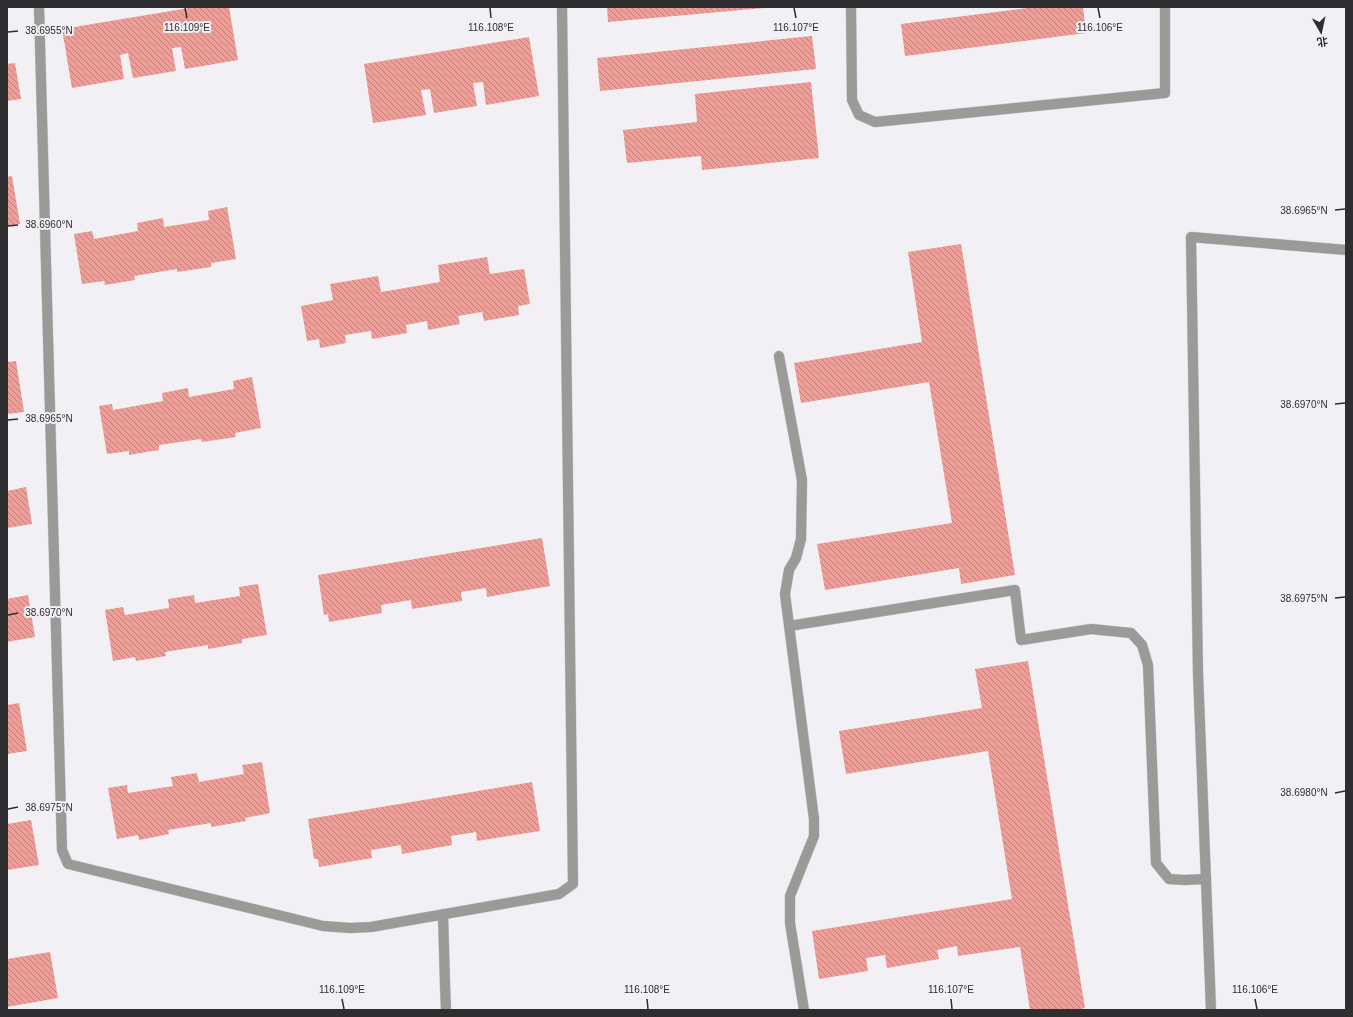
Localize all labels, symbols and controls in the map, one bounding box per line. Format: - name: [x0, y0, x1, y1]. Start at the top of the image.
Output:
- north arrow: [1301, 12, 1341, 52]
- text: 116.109°E: [164, 22, 210, 33]
- text: 116.108°E: [468, 22, 514, 33]
- text: 116.107°E: [773, 22, 819, 33]
- text: 116.106°E: [1077, 22, 1123, 33]
- text: 38.6955°N: [25, 25, 73, 36]
- text: 北: [1316, 35, 1329, 49]
- text: 38.6965°N: [1280, 205, 1328, 216]
- text: 38.6960°N: [25, 219, 73, 230]
- text: 38.6970°N: [1280, 399, 1328, 410]
- text: 38.6965°N: [25, 413, 73, 424]
- text: 38.6975°N: [1280, 593, 1328, 604]
- text: 38.6970°N: [25, 607, 73, 618]
- text: 38.6980°N: [1280, 787, 1328, 798]
- text: 38.6975°N: [25, 802, 73, 813]
- text: 116.109°E: [319, 984, 365, 995]
- text: 116.108°E: [624, 984, 670, 995]
- text: 116.107°E: [928, 984, 974, 995]
- text: 116.106°E: [1232, 984, 1278, 995]

